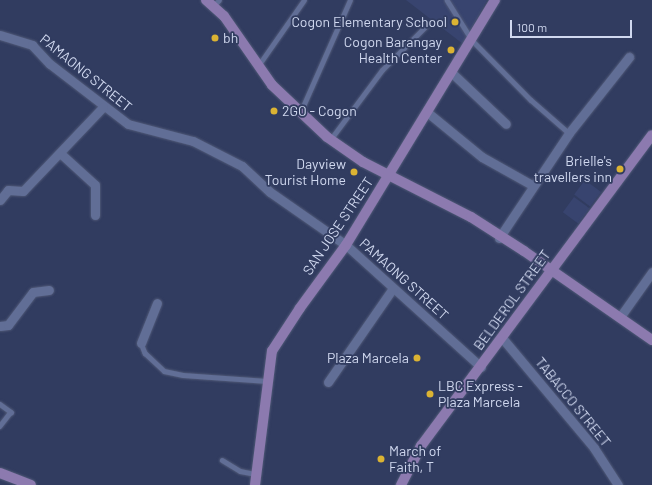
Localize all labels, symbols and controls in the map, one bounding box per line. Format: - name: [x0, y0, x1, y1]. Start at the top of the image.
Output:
- scale bar: [512, 12, 634, 38]
- place label: Cogon Elementary School: [291, 14, 447, 30]
- marker: Cogon Elementary School: [450, 17, 460, 27]
- text: 100 m: [517, 20, 547, 34]
- place label: bh: [223, 30, 238, 46]
- street label: PAMAONG STREET: [37, 31, 135, 115]
- marker: bh: [210, 33, 220, 43]
- place label: Cogon Barangay Health Center: [344, 34, 442, 66]
- marker: Cogon Barangay Health Center: [445, 44, 457, 56]
- place label: 2GO - Cogon: [282, 103, 357, 119]
- marker: 2GO - Cogon: [269, 106, 279, 116]
- place label: Brielle's travellers inn: [534, 153, 612, 186]
- place label: Dayview Tourist Home: [265, 156, 346, 188]
- marker: Brielle's travellers inn: [615, 164, 625, 174]
- marker: Dayview Tourist Home: [349, 167, 359, 177]
- street label: SAN JOSE STREET: [299, 174, 377, 278]
- street label: PAMAONG STREET: [356, 235, 452, 323]
- street label: BELDEROL STREET: [470, 247, 554, 353]
- place label: Plaza Marcela: [327, 350, 409, 366]
- marker: Plaza Marcela: [412, 353, 422, 363]
- street label: TABACCO STREET: [532, 354, 614, 450]
- place label: LBC Express - Plaza Marcela: [438, 378, 523, 410]
- marker: LBC Express - Plaza Marcela: [425, 389, 435, 399]
- place label: March of Faith, T: [389, 443, 441, 476]
- marker: March of Faith, T: [376, 454, 386, 464]

